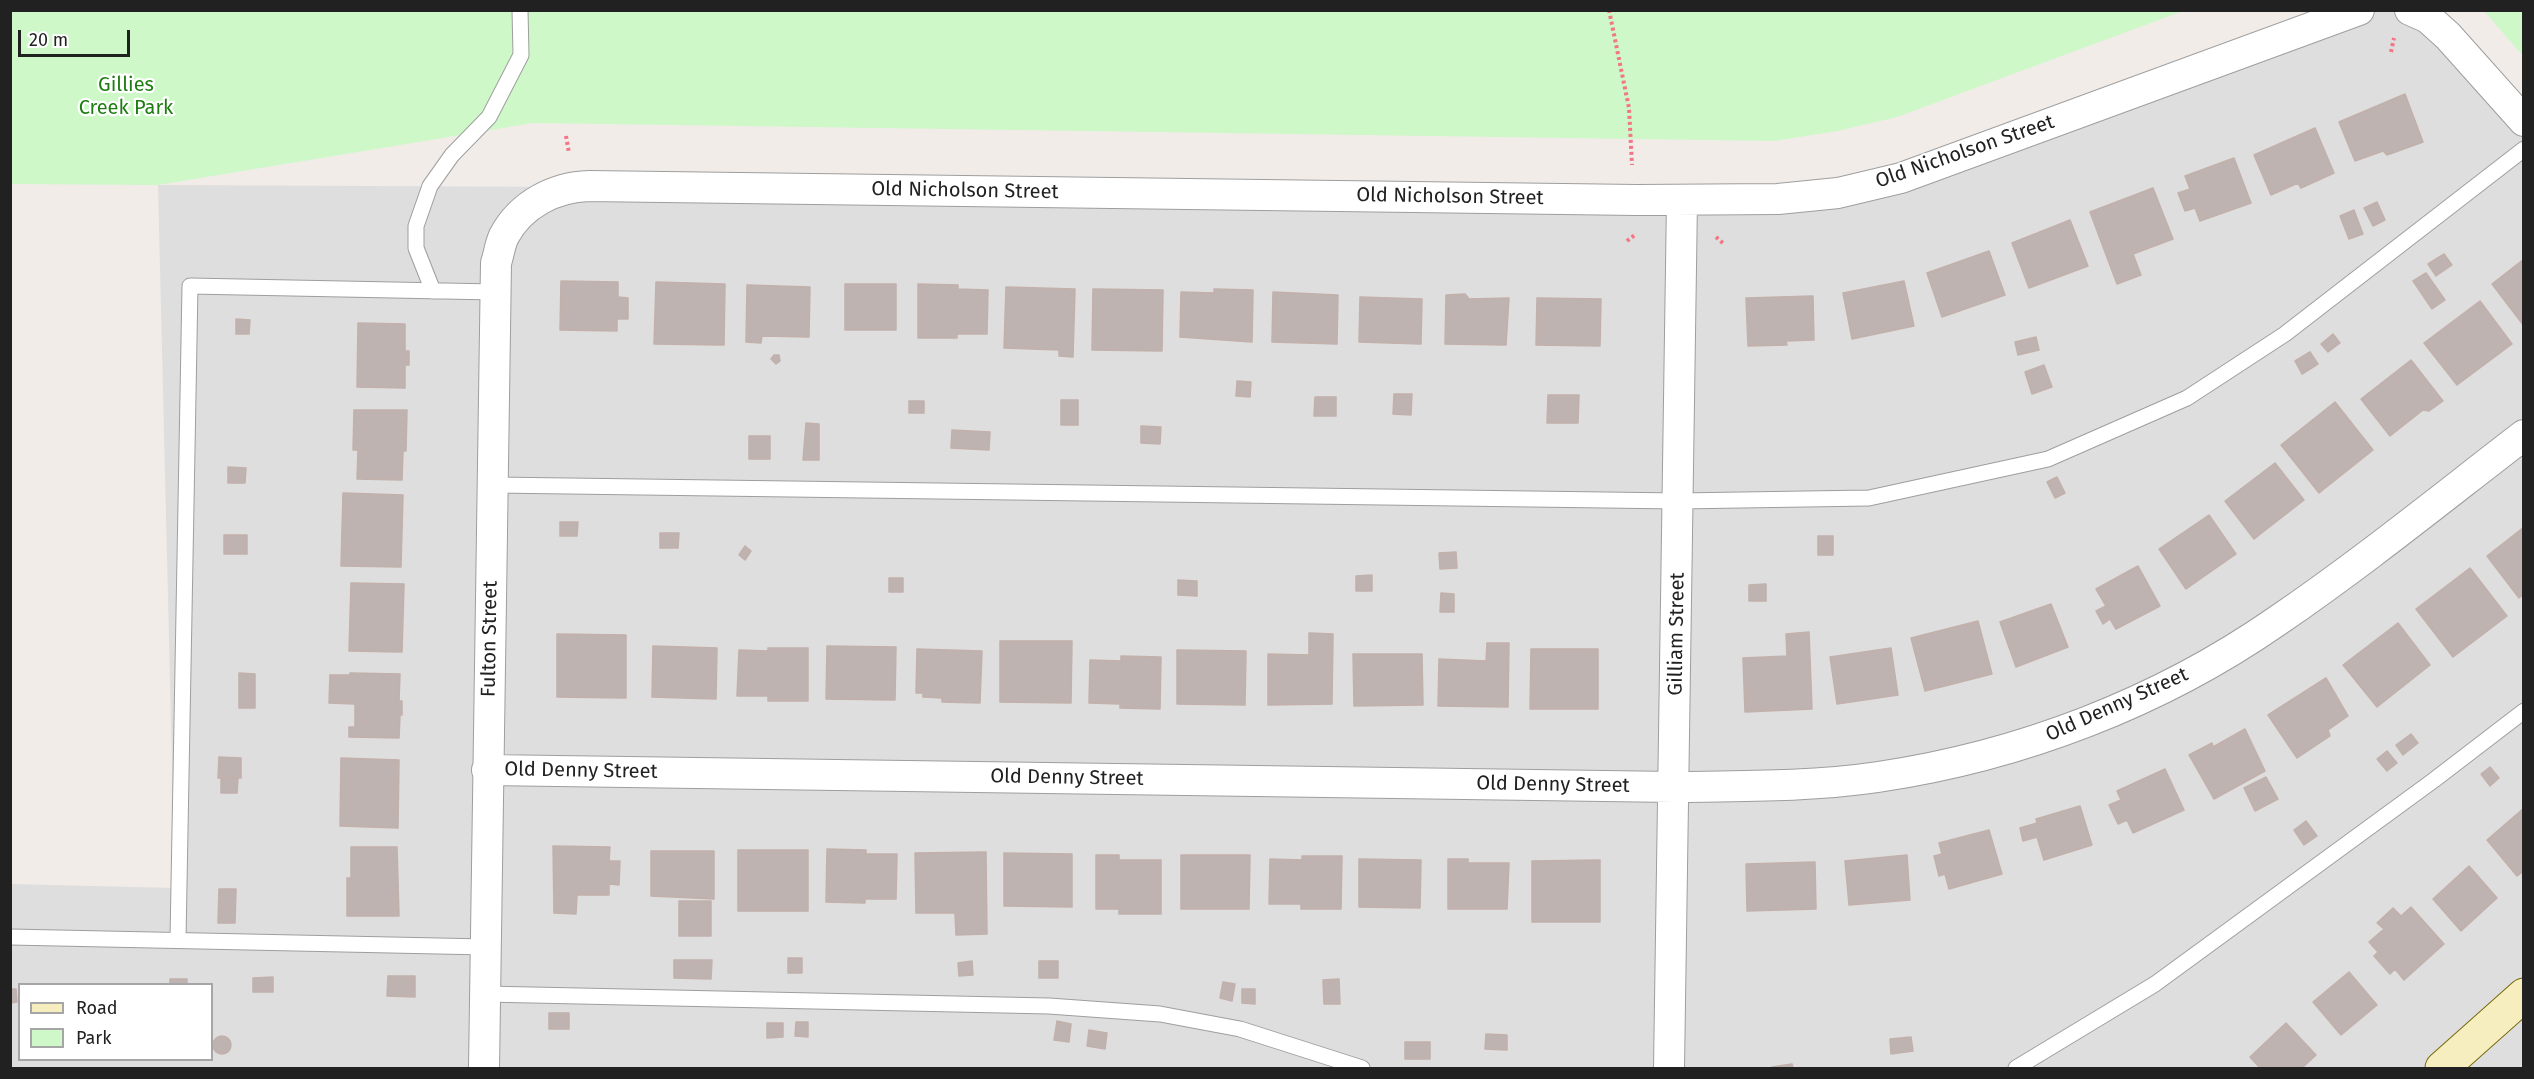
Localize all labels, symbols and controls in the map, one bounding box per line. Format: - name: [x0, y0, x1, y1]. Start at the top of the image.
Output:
- scale bar: [21, 18, 134, 56]
- text: 20 m: [29, 29, 68, 51]
- park label: Gillies Creek Park: [79, 73, 173, 120]
- street label: Old Nicholson Street: [1873, 110, 2057, 194]
- street label: Old Nicholson Street: [871, 177, 1059, 205]
- street label: Old Nicholson Street: [1356, 183, 1544, 211]
- street label: Gilliam Street: [1664, 572, 1690, 696]
- street label: Fulton Street: [477, 581, 503, 697]
- street label: Old Denny Street: [2042, 663, 2192, 747]
- street label: Old Denny Street: [504, 758, 658, 784]
- street label: Old Denny Street: [990, 765, 1144, 791]
- street label: Old Denny Street: [1476, 772, 1630, 798]
- legend: [18, 983, 213, 1061]
- text: Road: [76, 997, 118, 1019]
- text: Park: [76, 1027, 111, 1049]

